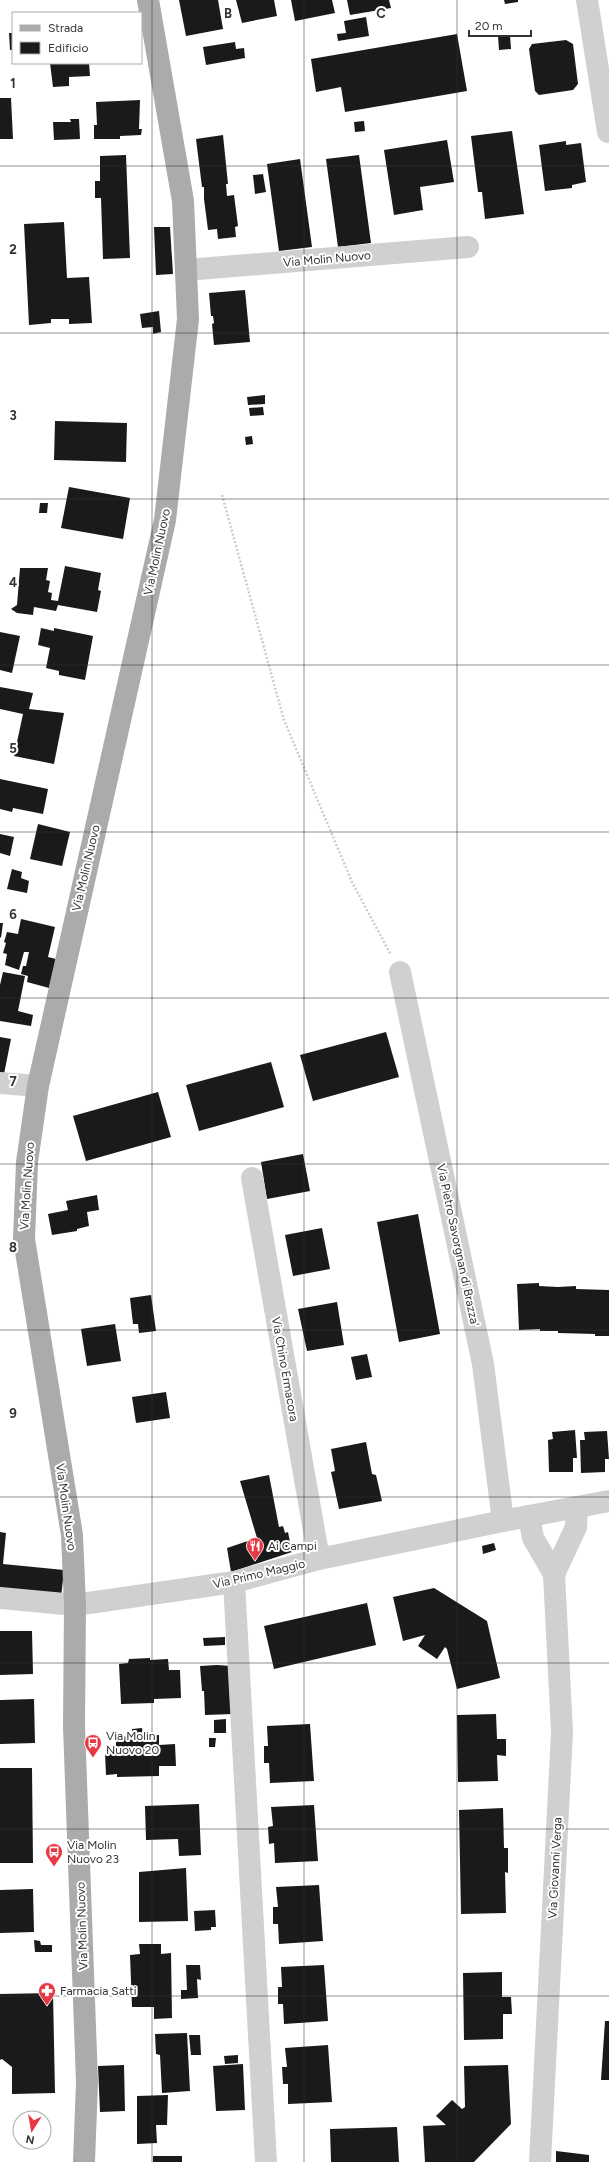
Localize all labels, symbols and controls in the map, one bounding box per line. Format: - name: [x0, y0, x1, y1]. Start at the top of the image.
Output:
- text: B: [224, 6, 232, 21]
- text: C: [376, 6, 386, 21]
- legend: [12, 12, 142, 64]
- scale bar: [469, 12, 531, 38]
- text: 20 m: [475, 19, 503, 33]
- text: Strada: [48, 21, 83, 35]
- text: Edificio: [48, 41, 88, 55]
- text: 1: [10, 76, 16, 91]
- text: 2: [9, 242, 17, 257]
- street label: Via Molin Nuovo: [282, 248, 372, 270]
- text: 3: [9, 408, 17, 423]
- street label: Via Molin Nuovo: [141, 507, 173, 597]
- text: 4: [9, 575, 17, 590]
- text: 5: [9, 741, 17, 756]
- street label: Via Molin Nuovo: [69, 823, 103, 913]
- text: 6: [9, 907, 17, 922]
- text: 7: [9, 1074, 17, 1089]
- street label: Via Molin Nuovo: [17, 1141, 37, 1230]
- street label: Via Pietro Savorgnan di Brazza': [434, 1163, 482, 1327]
- text: 8: [9, 1240, 17, 1255]
- street label: Via Chino Ermacora: [269, 1316, 301, 1422]
- text: 9: [9, 1406, 17, 1421]
- street label: Via Molin Nuovo: [53, 1462, 79, 1552]
- restaurant icon: Ai Campi: [245, 1536, 265, 1561]
- place label: Ai Campi: [268, 1539, 317, 1553]
- street label: Via Primo Maggio: [212, 1557, 306, 1591]
- place label: Via Molin Nuovo 20: [106, 1729, 160, 1757]
- bus stop icon: Via Molin Nuovo 20: [83, 1733, 103, 1758]
- street label: Via Giovanni Verga: [545, 1817, 565, 1919]
- place label: Via Molin Nuovo 23: [67, 1838, 119, 1866]
- bus stop icon: Via Molin Nuovo 23: [44, 1842, 64, 1867]
- street label: Via Molin Nuovo: [73, 1882, 91, 1970]
- pharmacy icon: Farmacia Satti: [37, 1981, 57, 2006]
- place label: Farmacia Satti: [60, 1984, 137, 1998]
- north arrow: [12, 2110, 52, 2150]
- text: N: [25, 2132, 36, 2147]

